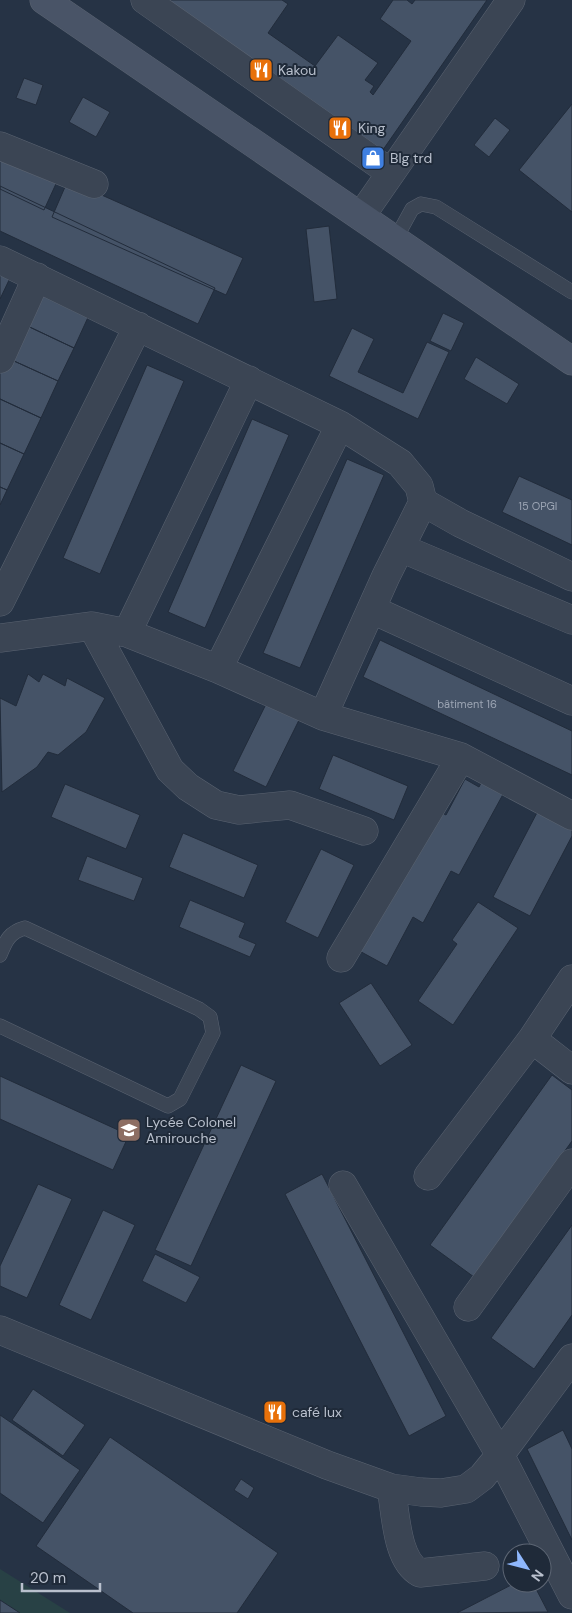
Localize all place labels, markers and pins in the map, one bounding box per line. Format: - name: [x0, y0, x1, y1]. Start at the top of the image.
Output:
- restaurant icon: Kakou: [248, 57, 274, 83]
- place label: Kakou: [278, 61, 316, 79]
- restaurant icon: King: [327, 115, 353, 141]
- place label: King: [358, 119, 386, 137]
- shop icon: Blg trd: [360, 145, 386, 171]
- place label: Blg trd: [390, 149, 432, 167]
- place label: Lycée Colonel Amirouche: [146, 1113, 236, 1147]
- school or university icon: Lycée Colonel Amirouche: [116, 1117, 142, 1143]
- restaurant icon: café lux: [262, 1399, 288, 1425]
- place label: café lux: [292, 1403, 342, 1421]

